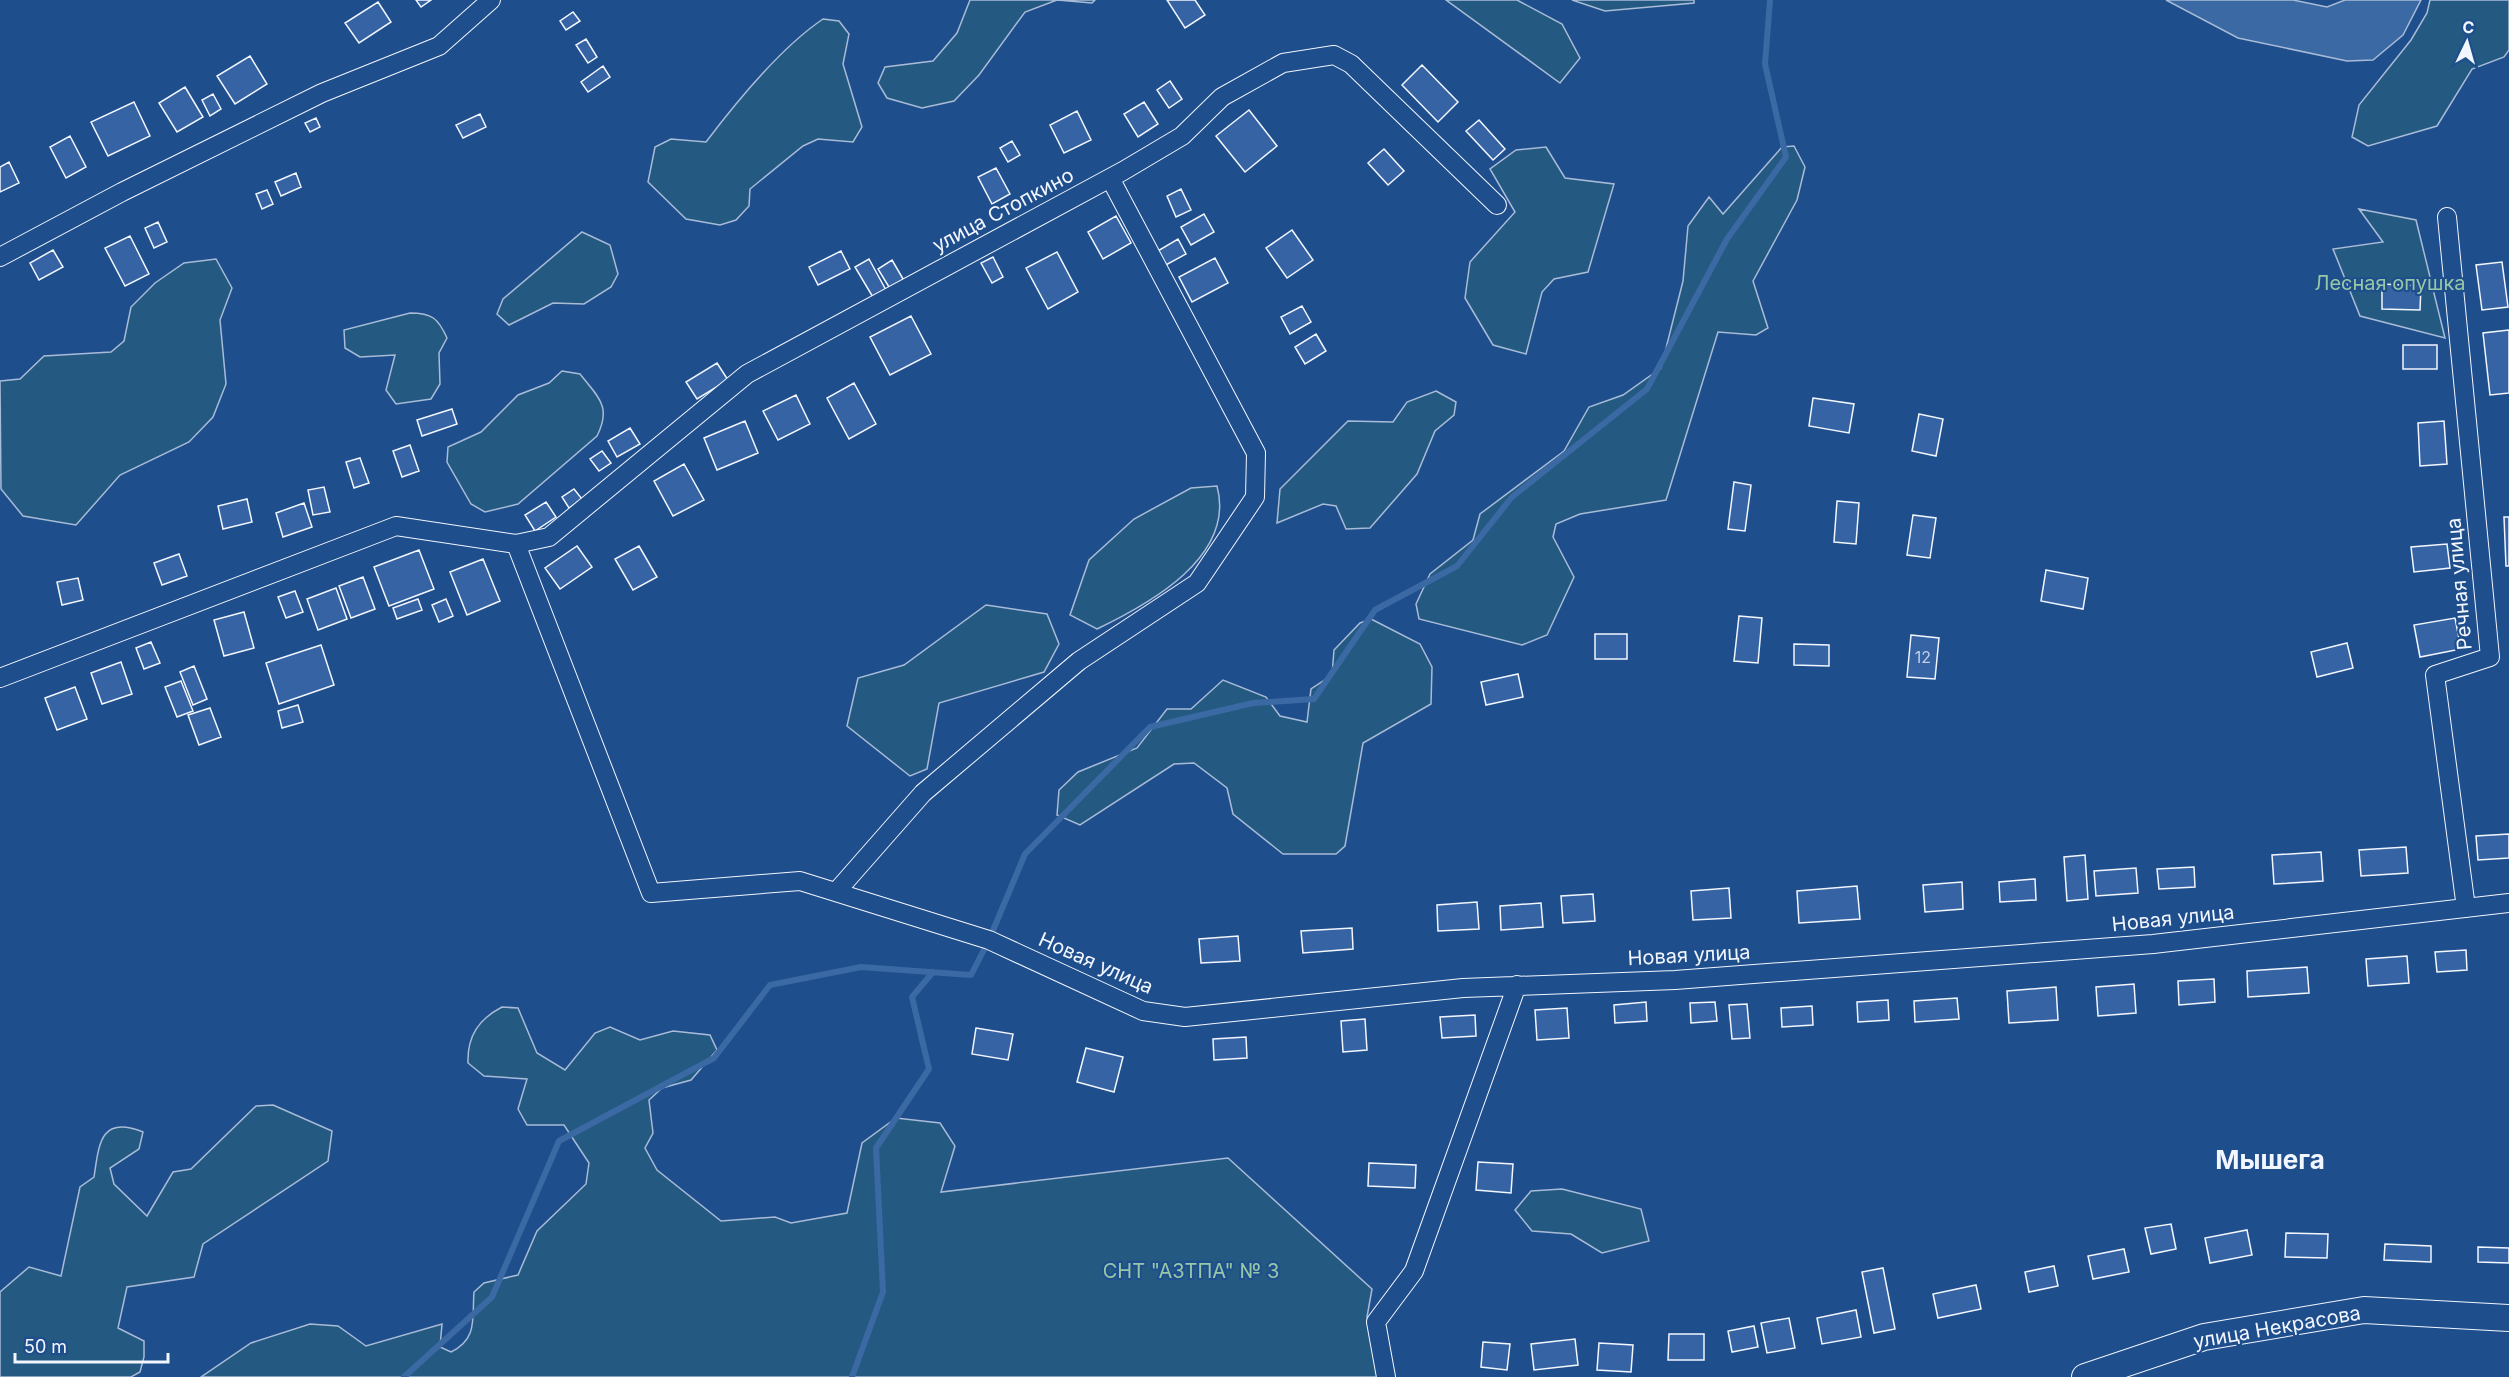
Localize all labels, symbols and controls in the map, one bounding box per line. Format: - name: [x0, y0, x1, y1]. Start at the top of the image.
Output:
- north arrow: [2437, 12, 2497, 72]
- text: С: [2462, 17, 2475, 38]
- street label: улица Стопкино: [928, 163, 1078, 257]
- park label: Лесная опушка: [2314, 271, 2466, 295]
- street label: Речная улица: [2441, 517, 2477, 651]
- house number: 12: [1915, 647, 1931, 667]
- street label: Новая улица: [2111, 900, 2235, 936]
- street label: Новая улица: [1035, 927, 1157, 999]
- street label: Новая улица: [1627, 940, 1751, 970]
- district label: Мышега: [2215, 1144, 2325, 1175]
- park label: СНТ "АЗТПА" № 3: [1103, 1259, 1279, 1283]
- street label: улица Некрасова: [2191, 1300, 2363, 1354]
- scale bar: [15, 1326, 168, 1364]
- text: 50 m: [24, 1336, 67, 1357]

